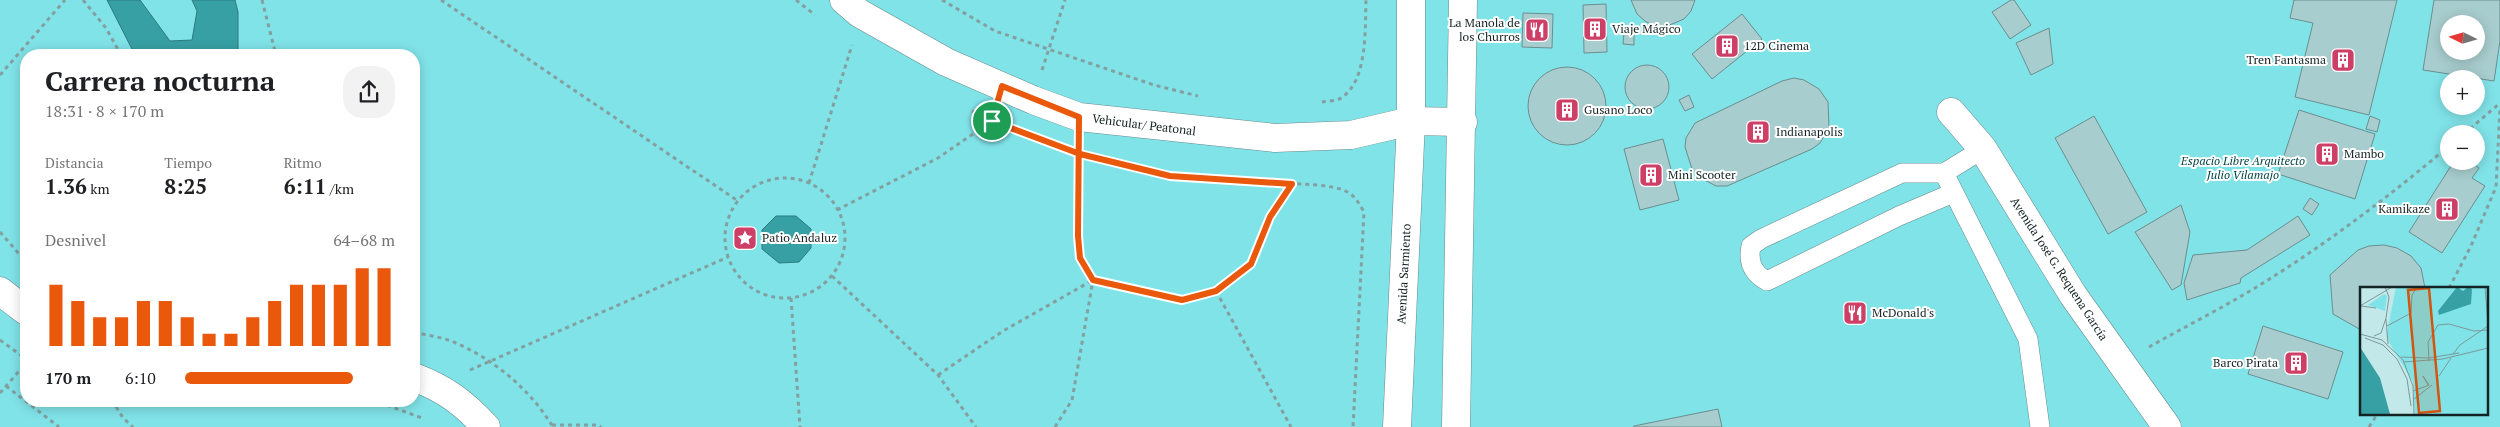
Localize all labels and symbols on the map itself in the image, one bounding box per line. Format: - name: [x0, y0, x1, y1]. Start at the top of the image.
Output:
- place label: La Manola de los Churros: [1449, 15, 1520, 44]
- north arrow: [2440, 15, 2485, 60]
- building icon: Viaje Mágico: [1582, 16, 1608, 42]
- restaurant icon: La Manola de los Churros: [1524, 17, 1550, 43]
- place label: Viaje Mágico: [1612, 21, 1681, 36]
- building icon: 12D Cinema: [1714, 33, 1740, 59]
- place label: 12D Cinema: [1744, 38, 1809, 53]
- building icon: Tren Fantasma: [2330, 47, 2356, 73]
- place label: Tren Fantasma: [2246, 52, 2326, 67]
- building icon: Gusano Loco: [1554, 97, 1580, 123]
- pin: [971, 100, 1013, 142]
- place label: Gusano Loco: [1584, 102, 1653, 117]
- street label: Vehicular/ Peatonal: [1091, 111, 1197, 138]
- building icon: Indianapolis: [1745, 119, 1771, 145]
- place label: Indianapolis: [1776, 124, 1843, 139]
- building icon: Mambo: [2314, 141, 2340, 167]
- place label: Mambo: [2344, 146, 2384, 161]
- park label: Espacio Libre Arquitecto Julio Vilamajo: [2180, 153, 2305, 182]
- building icon: Mini Scooter: [1638, 162, 1664, 188]
- place label: Mini Scooter: [1668, 167, 1736, 182]
- street label: Avenida José G. Requena García: [2007, 194, 2111, 343]
- building icon: Kamikaze: [2434, 196, 2460, 222]
- place label: Kamikaze: [2378, 201, 2430, 216]
- street label: Avenida Sarmiento: [1393, 223, 1414, 325]
- place icon: Patio Andaluz: [732, 225, 758, 251]
- place label: Patio Andaluz: [762, 230, 837, 245]
- inset map: [2360, 287, 2488, 414]
- restaurant icon: McDonald's: [1842, 300, 1868, 326]
- place label: McDonald's: [1872, 305, 1934, 320]
- building icon: Barco Pirata: [2283, 350, 2309, 376]
- place label: Barco Pirata: [2213, 355, 2278, 370]

